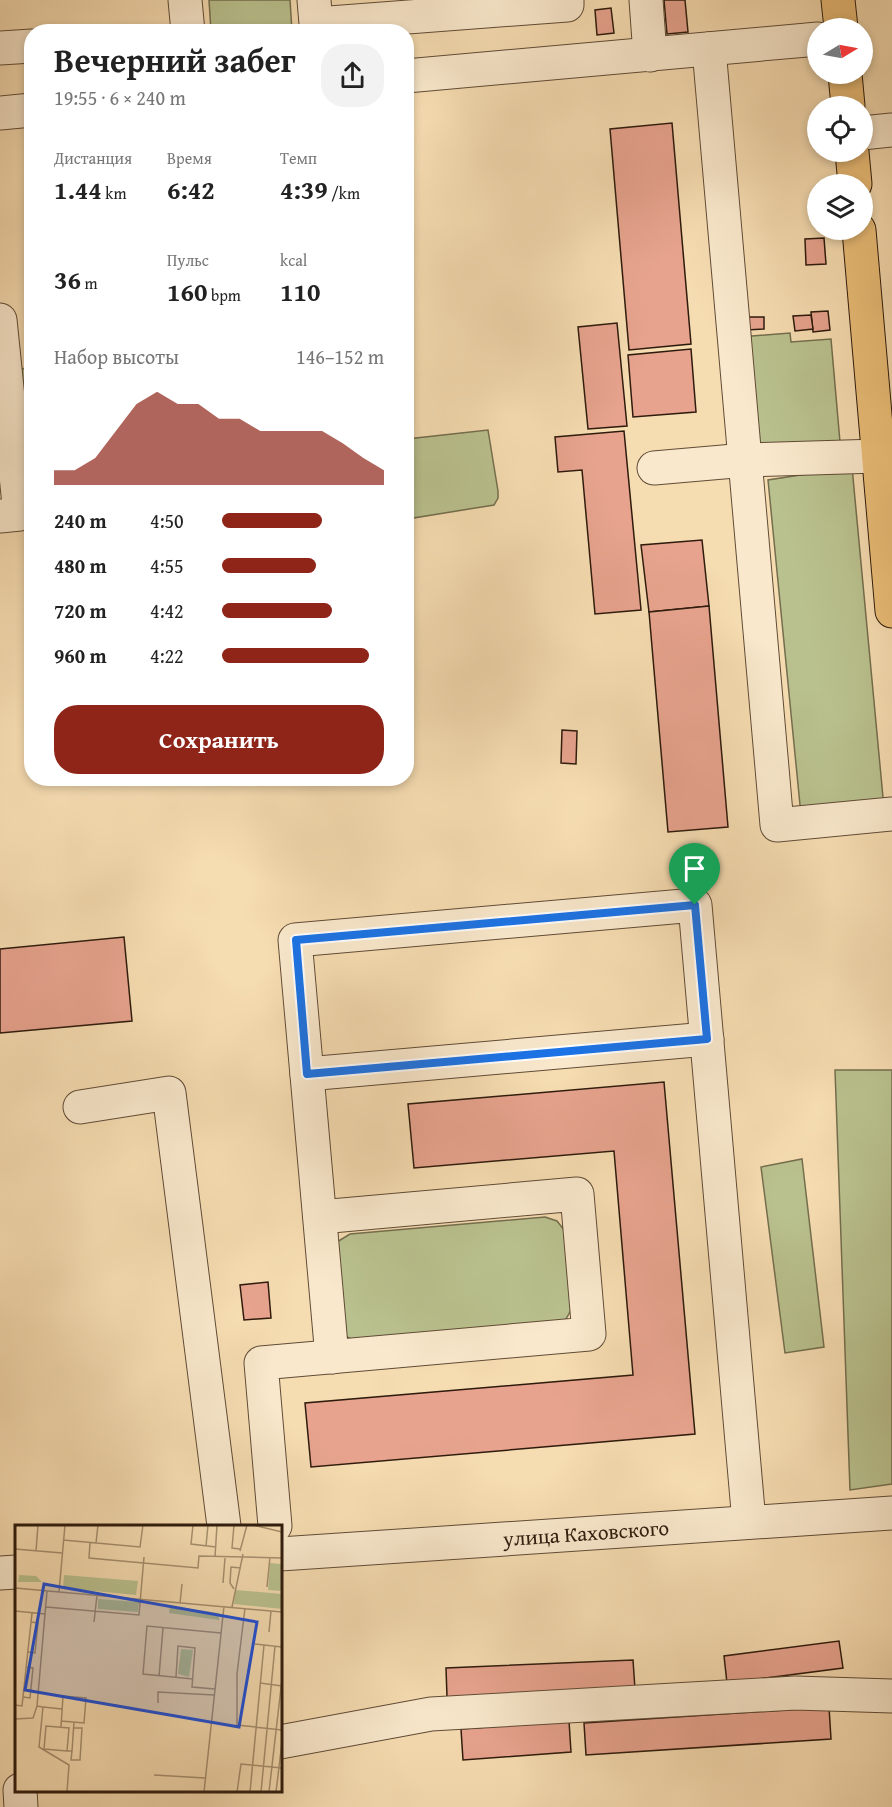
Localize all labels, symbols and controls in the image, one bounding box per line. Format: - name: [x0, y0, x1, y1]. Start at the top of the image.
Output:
- north arrow: [807, 18, 873, 84]
- map controls: [807, 18, 873, 240]
- text: Вечерний забег: [54, 36, 296, 84]
- button: share: [321, 44, 384, 107]
- text: 19:55 · 6 × 240 m: [54, 83, 186, 112]
- button: locate: [807, 96, 873, 162]
- text: Дистанция: [54, 146, 132, 170]
- text: Время: [167, 146, 212, 170]
- text: Темп: [280, 146, 317, 170]
- text: 1.44: [54, 170, 102, 209]
- text: 6:42: [167, 170, 215, 209]
- text: 4:39: [280, 170, 328, 209]
- button: layers: [807, 174, 873, 240]
- text: km: [102, 181, 126, 205]
- text: /km: [328, 181, 360, 205]
- text: Пульс: [167, 248, 209, 272]
- text: kcal: [280, 248, 307, 272]
- text: 36: [54, 260, 81, 299]
- text: m: [81, 271, 98, 295]
- text: 160: [167, 272, 207, 311]
- text: 110: [280, 272, 320, 311]
- text: bpm: [207, 283, 241, 307]
- text: Набор высоты: [54, 342, 179, 371]
- text: 146–152 m: [296, 342, 384, 371]
- text: 240 m: [54, 506, 107, 535]
- text: 4:50: [150, 506, 184, 535]
- text: 480 m: [54, 551, 107, 580]
- text: 4:55: [150, 551, 184, 580]
- text: 720 m: [54, 596, 107, 625]
- text: 4:42: [150, 596, 184, 625]
- text: 960 m: [54, 641, 107, 670]
- text: 4:22: [150, 641, 184, 670]
- button: Сохранить: [54, 705, 384, 774]
- pin: [669, 843, 720, 905]
- icon: arrive: [678, 852, 711, 885]
- street label: улица Каховского: [501, 1512, 670, 1554]
- inset map: [15, 1525, 282, 1792]

